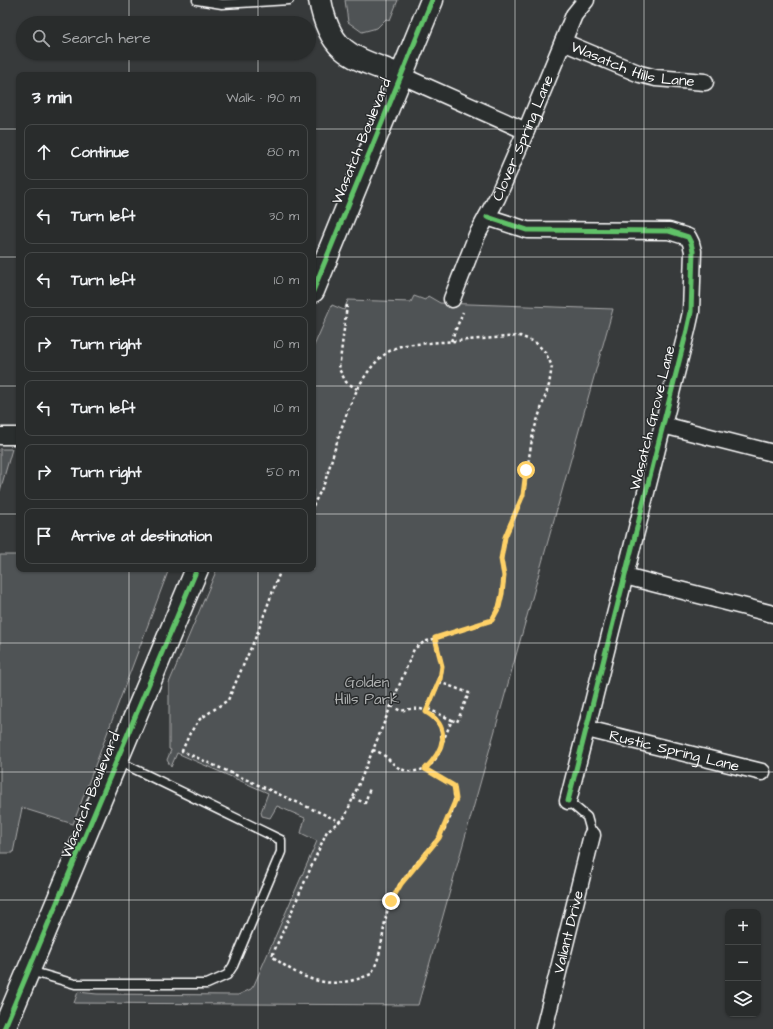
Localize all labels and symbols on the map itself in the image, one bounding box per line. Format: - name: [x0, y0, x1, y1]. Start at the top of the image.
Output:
- street label: Wasatch Hills Lane: [567, 36, 695, 92]
- street label: Clover Spring Lane: [487, 72, 559, 204]
- street label: Wasatch Boulevard: [327, 75, 396, 207]
- street label: Wasatch Grove Lane: [624, 344, 681, 493]
- route start: [517, 461, 535, 479]
- park label: Golden Hills Park: [335, 672, 399, 710]
- street label: Rustic Spring Lane: [607, 725, 741, 777]
- street label: Wasatch Boulevard: [56, 729, 125, 861]
- street label: Valiant Drive: [548, 888, 589, 976]
- route end: [382, 892, 400, 910]

